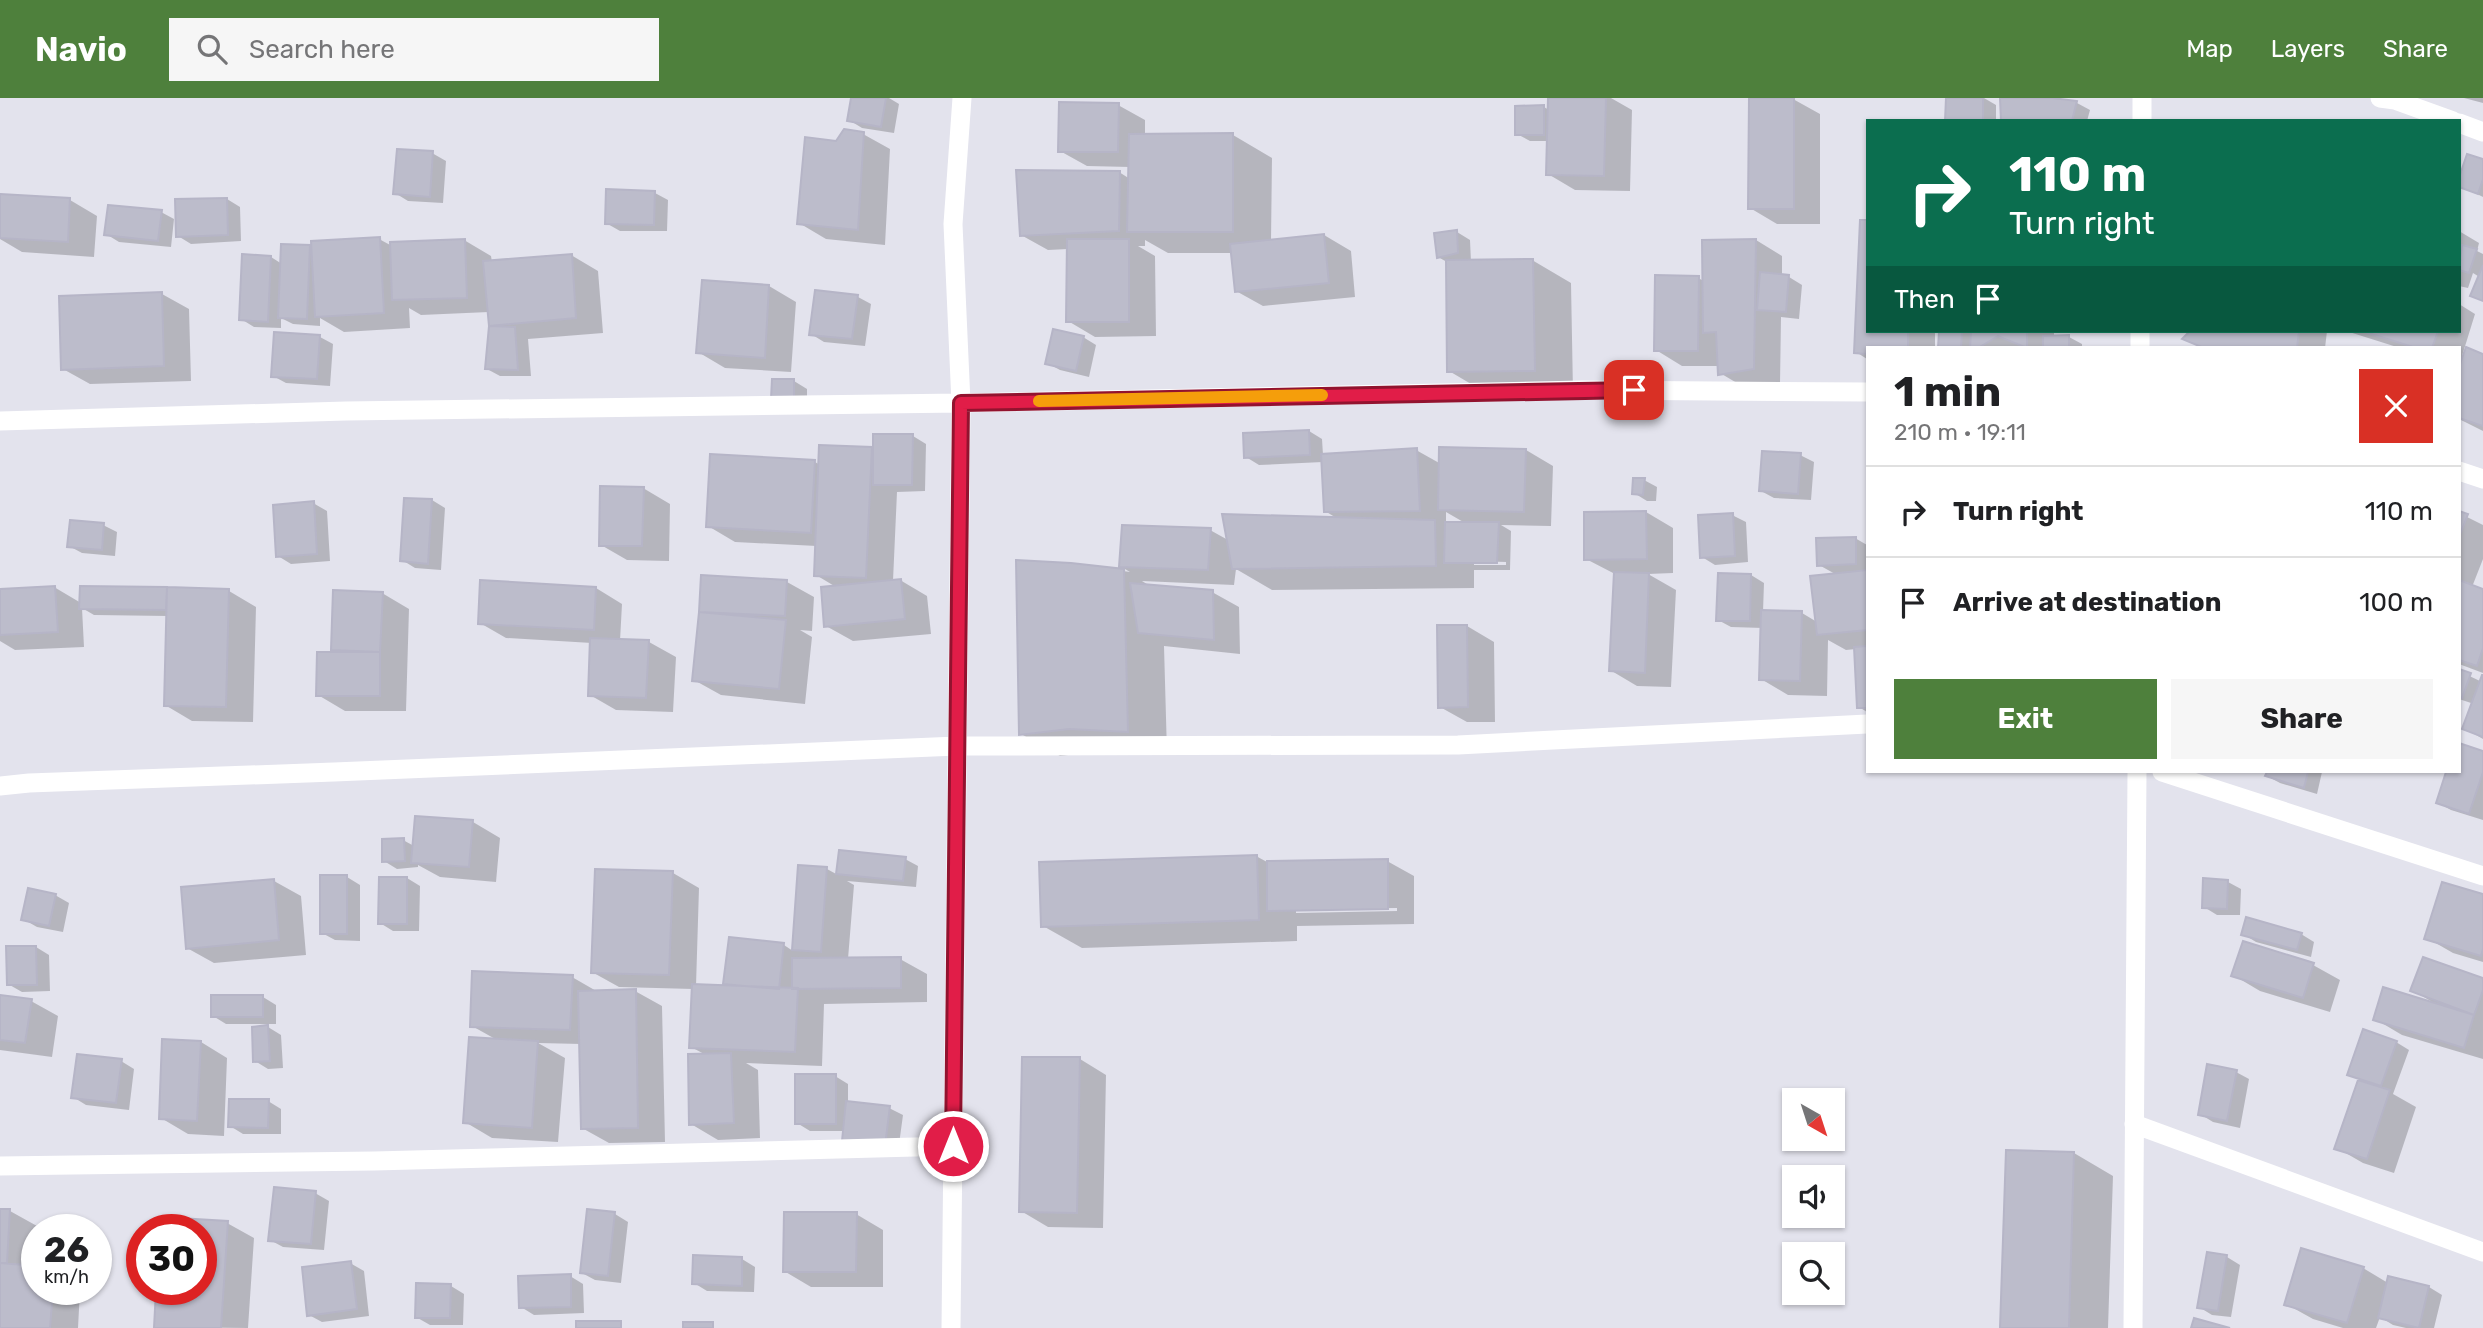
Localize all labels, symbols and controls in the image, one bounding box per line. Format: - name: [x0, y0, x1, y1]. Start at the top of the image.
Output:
- search box: [169, 18, 659, 81]
- text: Navio: [35, 30, 127, 69]
- icon: search: [193, 30, 231, 68]
- text: Search here: [249, 34, 395, 65]
- text: Map: [2186, 35, 2233, 63]
- text: Layers: [2271, 35, 2345, 63]
- text: Share: [2383, 35, 2448, 63]
- text: 110 m: [2009, 145, 2146, 203]
- icon: right: [1894, 147, 1985, 238]
- text: Turn right: [2009, 204, 2154, 242]
- icon: arrive: [1969, 280, 2007, 318]
- text: Then: [1894, 284, 1955, 315]
- pin: [1604, 360, 1664, 420]
- text: 1 min: [1894, 367, 2001, 417]
- button: close: [2359, 369, 2433, 443]
- icon: arrive: [1615, 371, 1653, 409]
- text: 210 m · 19:11: [1894, 418, 2026, 446]
- icon: right: [1894, 493, 1932, 531]
- text: Turn right: [1953, 496, 2083, 527]
- text: 110 m: [2365, 496, 2433, 527]
- icon: arrive: [1894, 584, 1932, 622]
- text: Arrive at destination: [1953, 587, 2221, 618]
- text: 100 m: [2359, 587, 2433, 618]
- button: Exit: [1894, 679, 2157, 759]
- button: Share: [2171, 679, 2433, 759]
- north arrow: [1782, 1088, 1844, 1152]
- map controls: [1782, 1088, 1845, 1305]
- position arrow: [916, 1109, 990, 1183]
- button: sound: [1782, 1165, 1845, 1228]
- speed limit sign: 30: [126, 1214, 217, 1305]
- text: 26: [44, 1229, 89, 1271]
- button: search: [1782, 1242, 1845, 1305]
- text: km/h: [44, 1266, 89, 1288]

